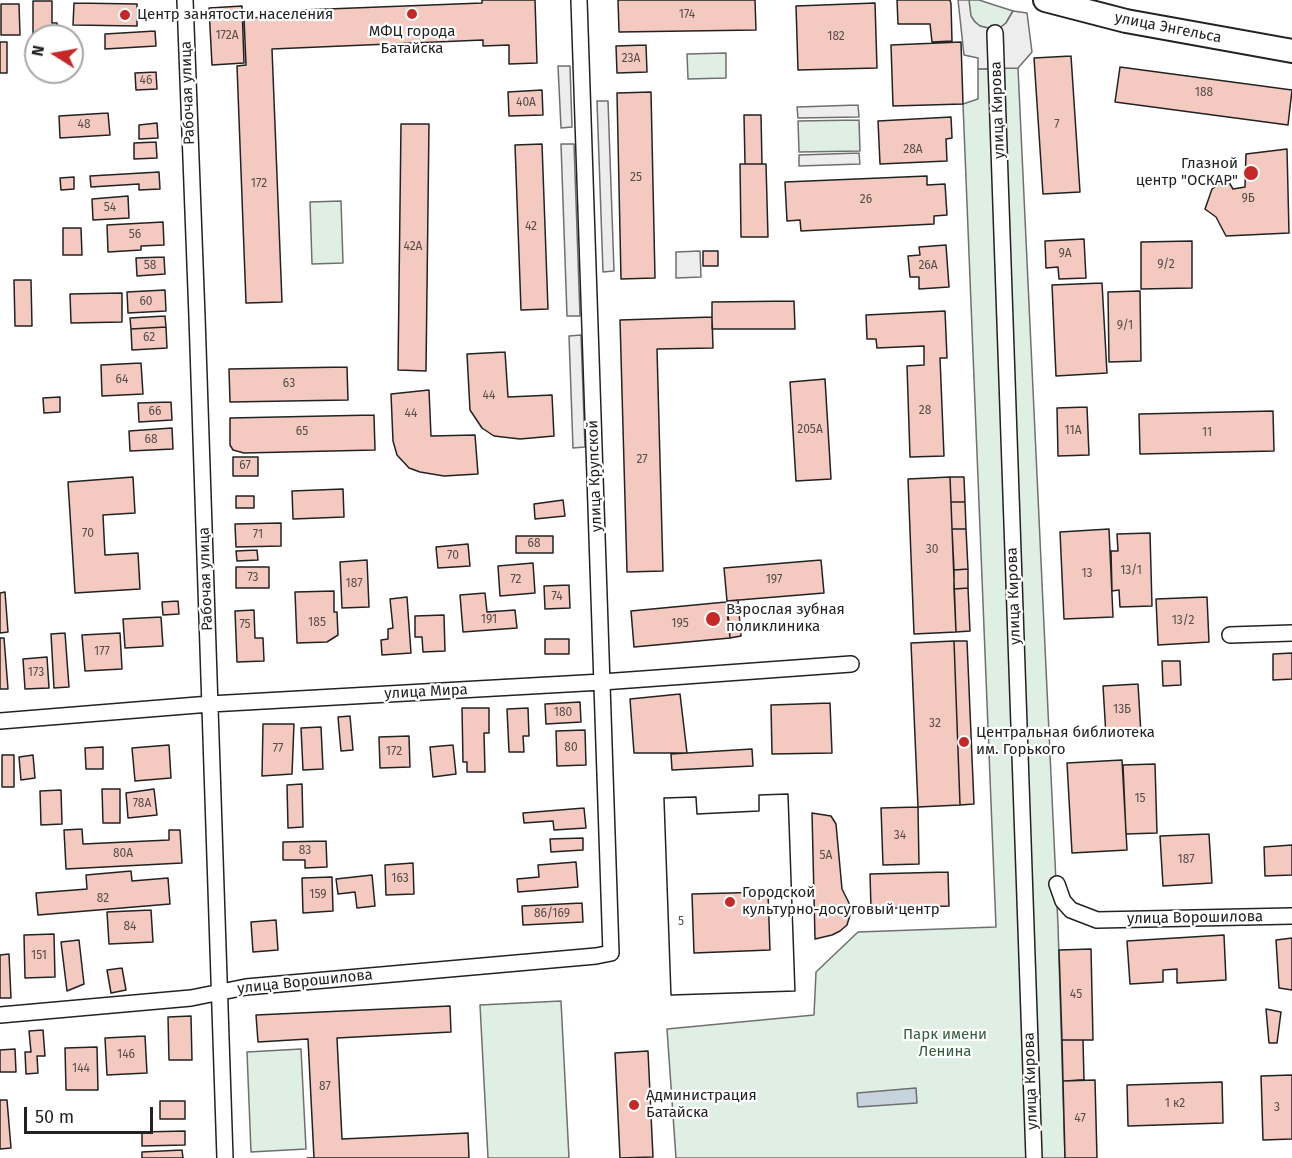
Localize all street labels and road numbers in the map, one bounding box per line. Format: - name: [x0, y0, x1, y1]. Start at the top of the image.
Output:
- street label: улица Энгельса: [1113, 9, 1223, 47]
- street label: Рабочая улица: [177, 41, 199, 145]
- street label: улица Кирова: [987, 61, 1009, 159]
- street label: улица Крупской: [584, 420, 606, 532]
- street label: Рабочая улица: [195, 527, 217, 631]
- street label: улица Кирова: [1003, 547, 1025, 645]
- street label: улица Мира: [384, 681, 468, 703]
- street label: улица Ворошилова: [1127, 908, 1263, 928]
- street label: улица Ворошилова: [236, 966, 374, 998]
- street label: улица Кирова: [1020, 1032, 1042, 1130]

